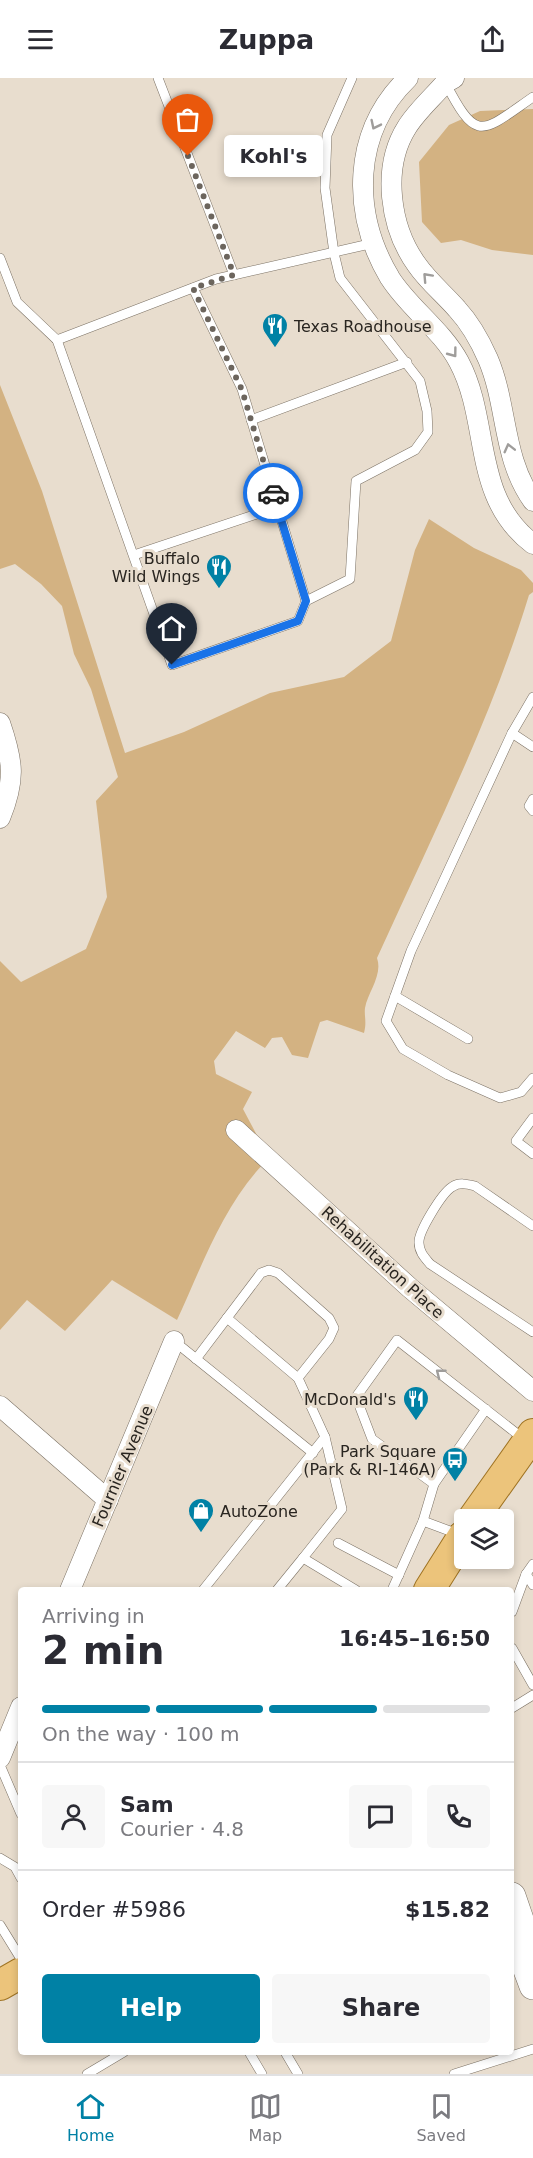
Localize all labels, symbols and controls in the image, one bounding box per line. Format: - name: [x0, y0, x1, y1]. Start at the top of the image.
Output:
- icon: menu: [24, 23, 57, 56]
- icon: share: [476, 23, 509, 56]
- text: Zuppa: [219, 24, 314, 55]
- pin: [162, 94, 213, 156]
- icon: bag: [171, 103, 204, 136]
- one-way arrow: [371, 119, 383, 130]
- callout: Kohl's: [224, 135, 323, 177]
- text: Kohl's: [239, 144, 308, 168]
- one-way arrow: [423, 273, 434, 283]
- restaurant icon: Texas Roadhouse: [260, 311, 290, 349]
- place label: Texas Roadhouse: [293, 317, 432, 336]
- one-way arrow: [445, 347, 456, 358]
- one-way arrow: [504, 443, 517, 453]
- courier: [243, 463, 303, 523]
- icon: car: [257, 477, 290, 510]
- place label: Buffalo Wild Wings: [112, 549, 200, 586]
- restaurant icon: Buffalo Wild Wings: [204, 552, 234, 590]
- pin: [146, 603, 197, 665]
- icon: home: [155, 612, 188, 645]
- street label: Rehabilitation Place: [318, 1202, 448, 1322]
- one-way arrow: [436, 1370, 447, 1381]
- restaurant icon: McDonald's: [401, 1384, 431, 1422]
- place label: McDonald's: [304, 1390, 396, 1409]
- street label: Fournier Avenue: [88, 1402, 157, 1530]
- place label: Park Square (Park & RI-146A): [303, 1442, 436, 1479]
- bus stop icon: Park Square (Park & RI-146A): [440, 1445, 470, 1483]
- shop icon: AutoZone: [186, 1496, 216, 1534]
- place label: AutoZone: [220, 1502, 298, 1521]
- map controls: [454, 1509, 514, 1569]
- button: layers: [454, 1509, 514, 1569]
- text: Arriving in: [42, 1604, 145, 1628]
- text: 16:45–16:50: [339, 1626, 490, 1651]
- text: 2 min: [42, 1628, 164, 1673]
- text: On the way · 100 m: [42, 1722, 240, 1746]
- button: person: [42, 1785, 105, 1848]
- button: chat: [349, 1785, 412, 1848]
- button: phone: [427, 1785, 490, 1848]
- text: Sam: [120, 1792, 174, 1817]
- text: Courier · 4.8: [120, 1817, 244, 1841]
- text: Order #5986: [42, 1897, 186, 1922]
- text: $15.82: [405, 1897, 490, 1922]
- button: Help: [42, 1974, 260, 2043]
- button: Share: [272, 1974, 490, 2043]
- tab: Home: [67, 2090, 114, 2145]
- tab: Map: [249, 2090, 282, 2145]
- tab: Saved: [416, 2090, 466, 2145]

